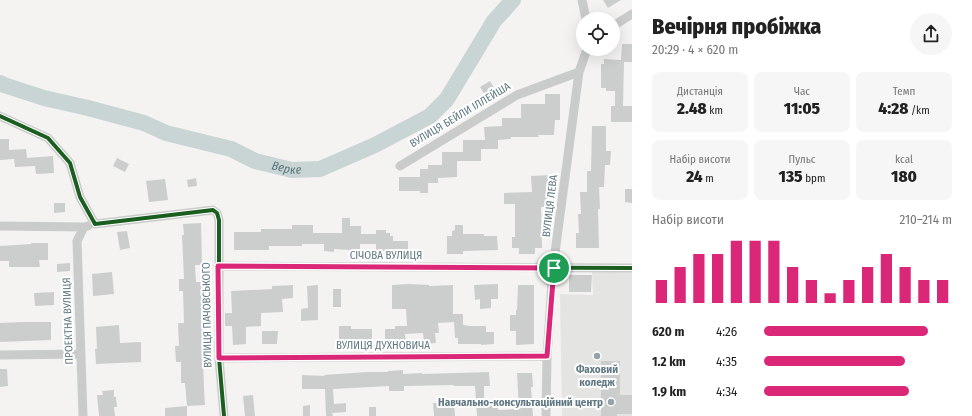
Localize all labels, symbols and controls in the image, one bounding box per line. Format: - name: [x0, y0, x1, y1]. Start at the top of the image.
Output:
- map controls: [576, 12, 620, 56]
- button: locate: [576, 12, 620, 56]
- text: Вечірня пробіжка: [652, 13, 821, 40]
- button: share: [910, 13, 952, 55]
- text: 20:29 · 4 × 620 m: [652, 42, 738, 57]
- street label: ВУЛИЦЯ БЕЙЛИ ІЛЛЕЙША: [407, 80, 513, 150]
- text: Дистанція: [677, 85, 723, 98]
- text: Час: [794, 85, 810, 98]
- text: Темп: [893, 85, 915, 98]
- text: 2.48: [677, 98, 707, 119]
- text: 11:05: [784, 98, 820, 119]
- text: 4:28: [878, 98, 908, 119]
- text: km: [707, 104, 723, 117]
- text: /km: [908, 104, 930, 117]
- text: Набір висоти: [670, 153, 730, 166]
- text: Пульс: [789, 153, 815, 166]
- text: kcal: [895, 153, 913, 166]
- water label: Верке: [270, 158, 302, 177]
- text: 24: [686, 166, 703, 187]
- text: 135: [779, 166, 803, 187]
- text: 180: [891, 166, 917, 187]
- text: m: [703, 172, 714, 185]
- text: bpm: [803, 172, 825, 185]
- street label: ВУЛИЦЯ ЛЕВА: [540, 174, 560, 238]
- text: Набір висоти: [652, 212, 724, 227]
- text: 210–214 m: [899, 212, 952, 227]
- street label: СІЧОВА ВУЛИЦЯ: [350, 249, 422, 262]
- pin: [537, 251, 571, 285]
- icon: arrive: [543, 257, 565, 279]
- street label: ВУЛИЦЯ ПАЧОВСЬКОГО: [200, 262, 214, 368]
- street label: ПРОЕКТНА ВУЛИЦЯ: [60, 277, 76, 365]
- text: 620 m: [652, 324, 684, 339]
- text: 4:26: [716, 324, 737, 339]
- street label: ВУЛИЦЯ ДУХНОВИЧА: [336, 339, 430, 352]
- marker: Фаховий коледж: [592, 351, 602, 361]
- text: 1.2 km: [652, 354, 686, 369]
- text: 4:35: [716, 354, 737, 369]
- place label: Фаховий коледж: [576, 363, 618, 389]
- text: 1.9 km: [652, 384, 686, 399]
- text: 4:34: [716, 384, 737, 399]
- place label: Навчально-консультаційний центр: [438, 396, 603, 409]
- marker: Навчально-консультаційний центр: [606, 397, 616, 407]

